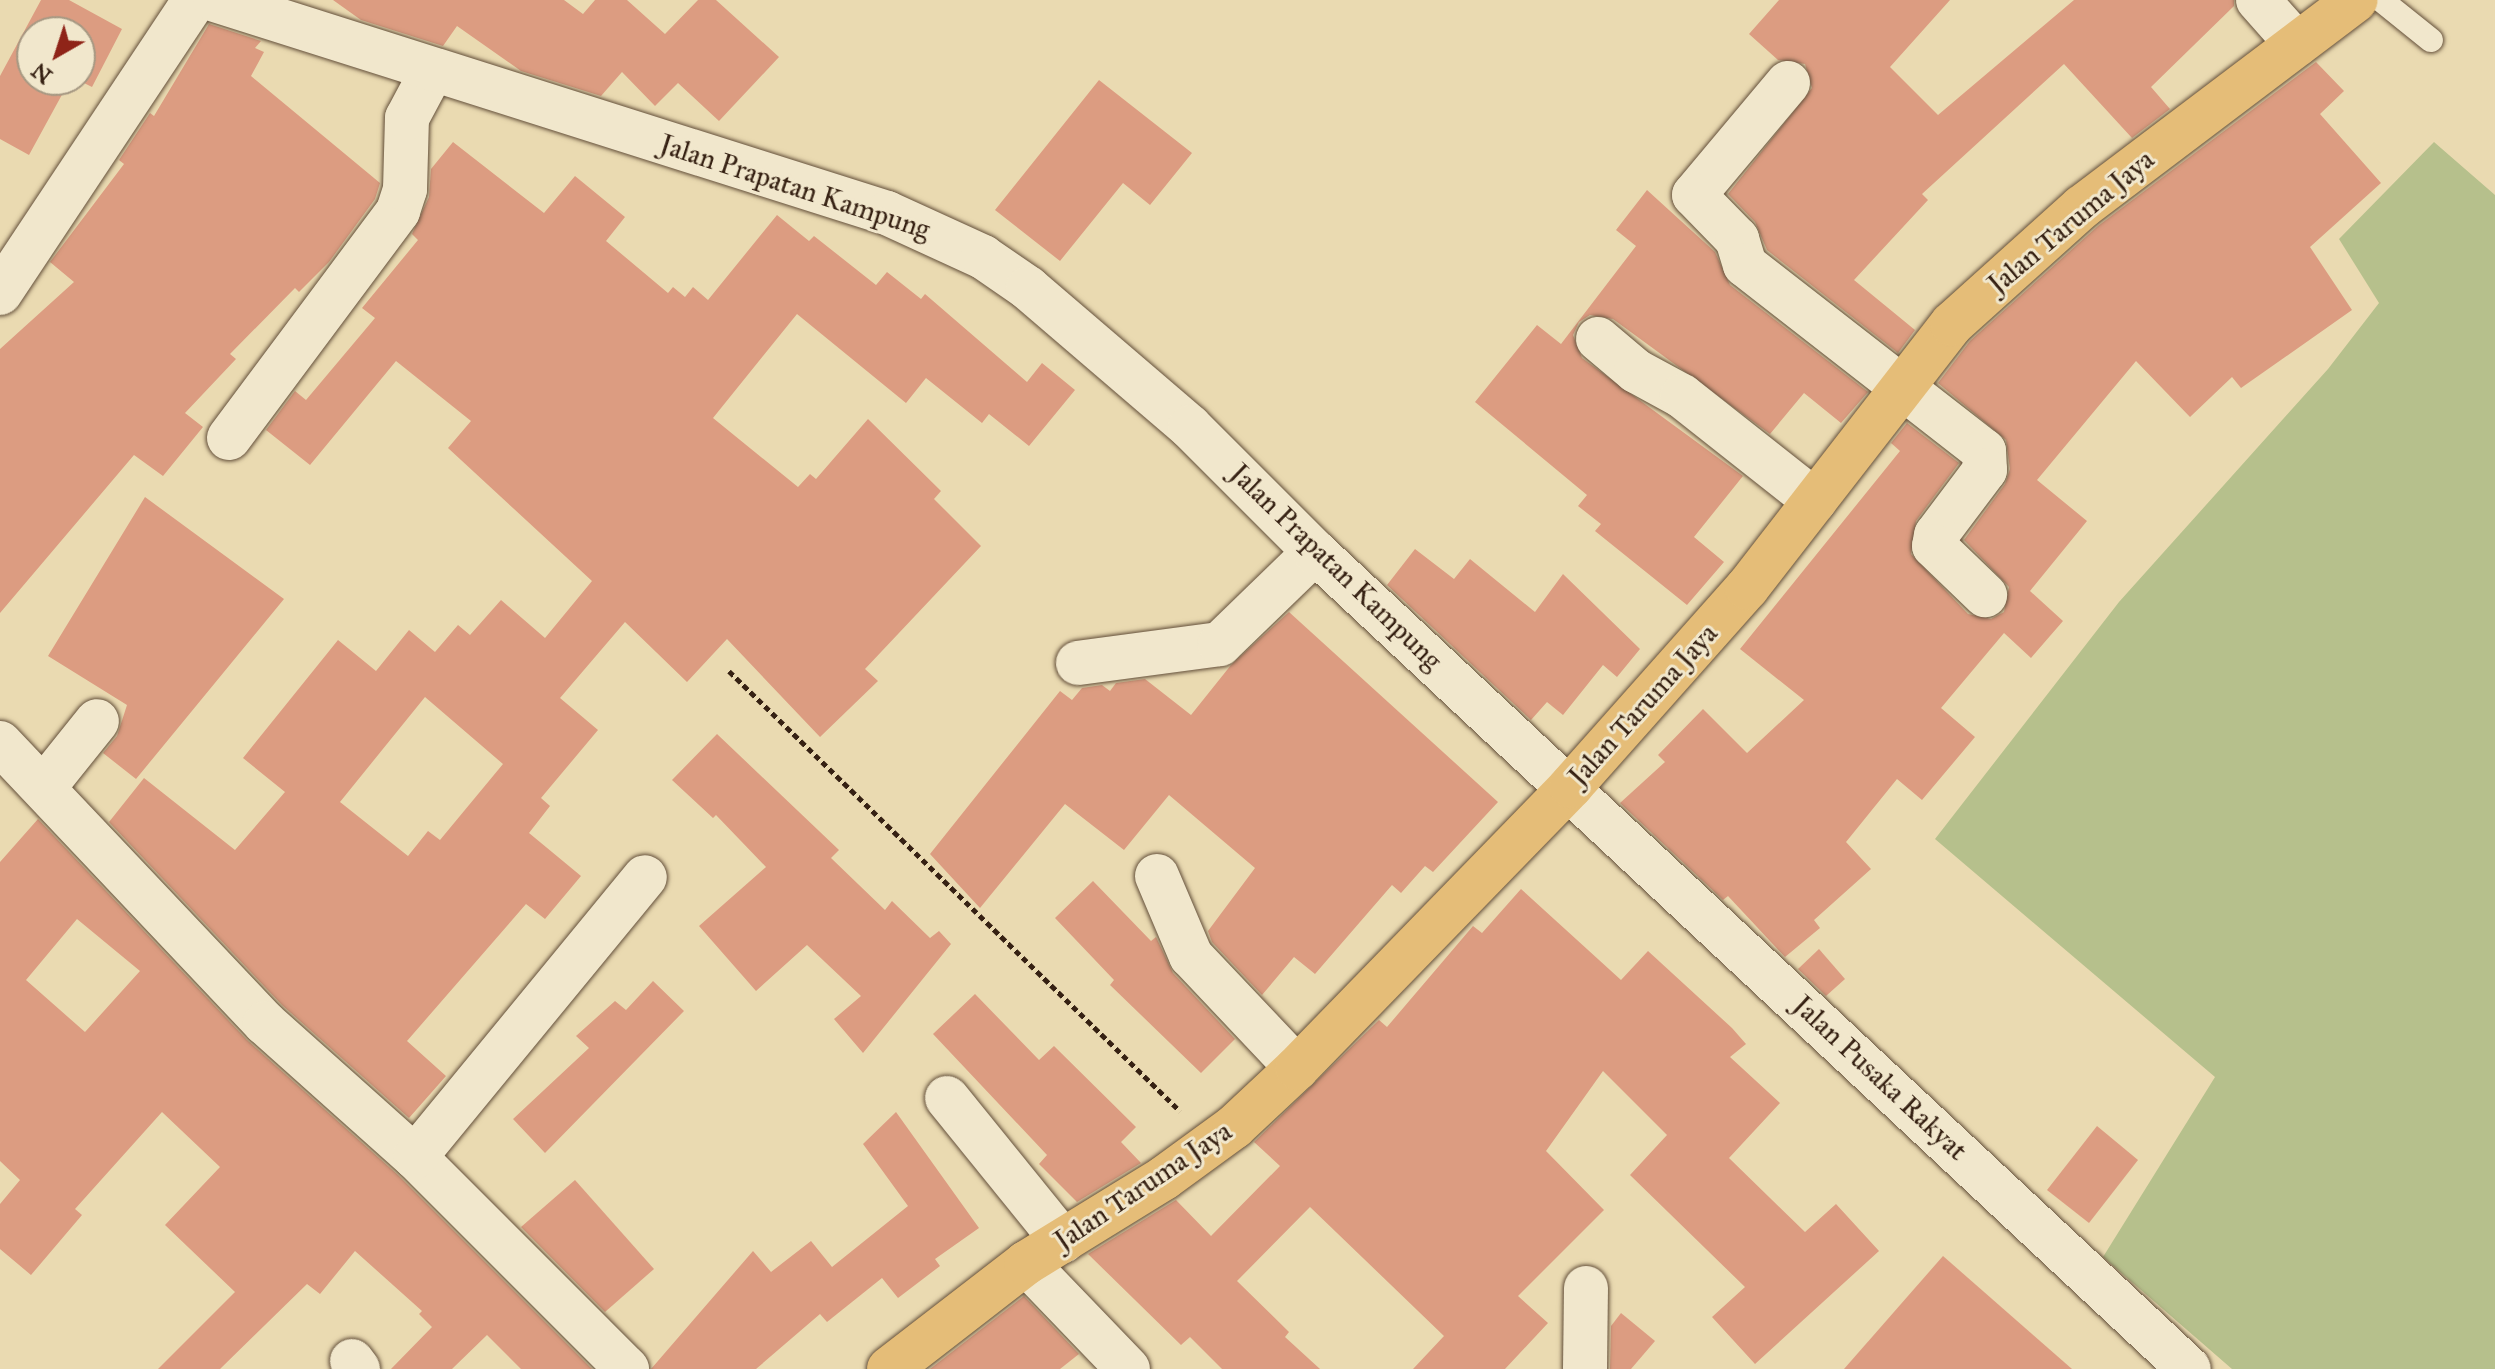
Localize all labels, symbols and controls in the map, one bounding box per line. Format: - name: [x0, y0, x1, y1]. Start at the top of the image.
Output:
- north arrow: [16, 16, 96, 96]
- text: N: [26, 57, 58, 90]
- street label: Jalan Prapatan Kampung: [656, 127, 934, 247]
- street label: Jalan Taruma Jaya: [1981, 143, 2161, 301]
- street label: Jalan Prapatan Kampung: [1223, 457, 1449, 677]
- street label: Jalan Taruma Jaya: [1561, 617, 1725, 793]
- street label: Jalan Pusaka Rakyat: [1786, 989, 1974, 1167]
- street label: Jalan Taruma Jaya: [1048, 1114, 1238, 1258]

